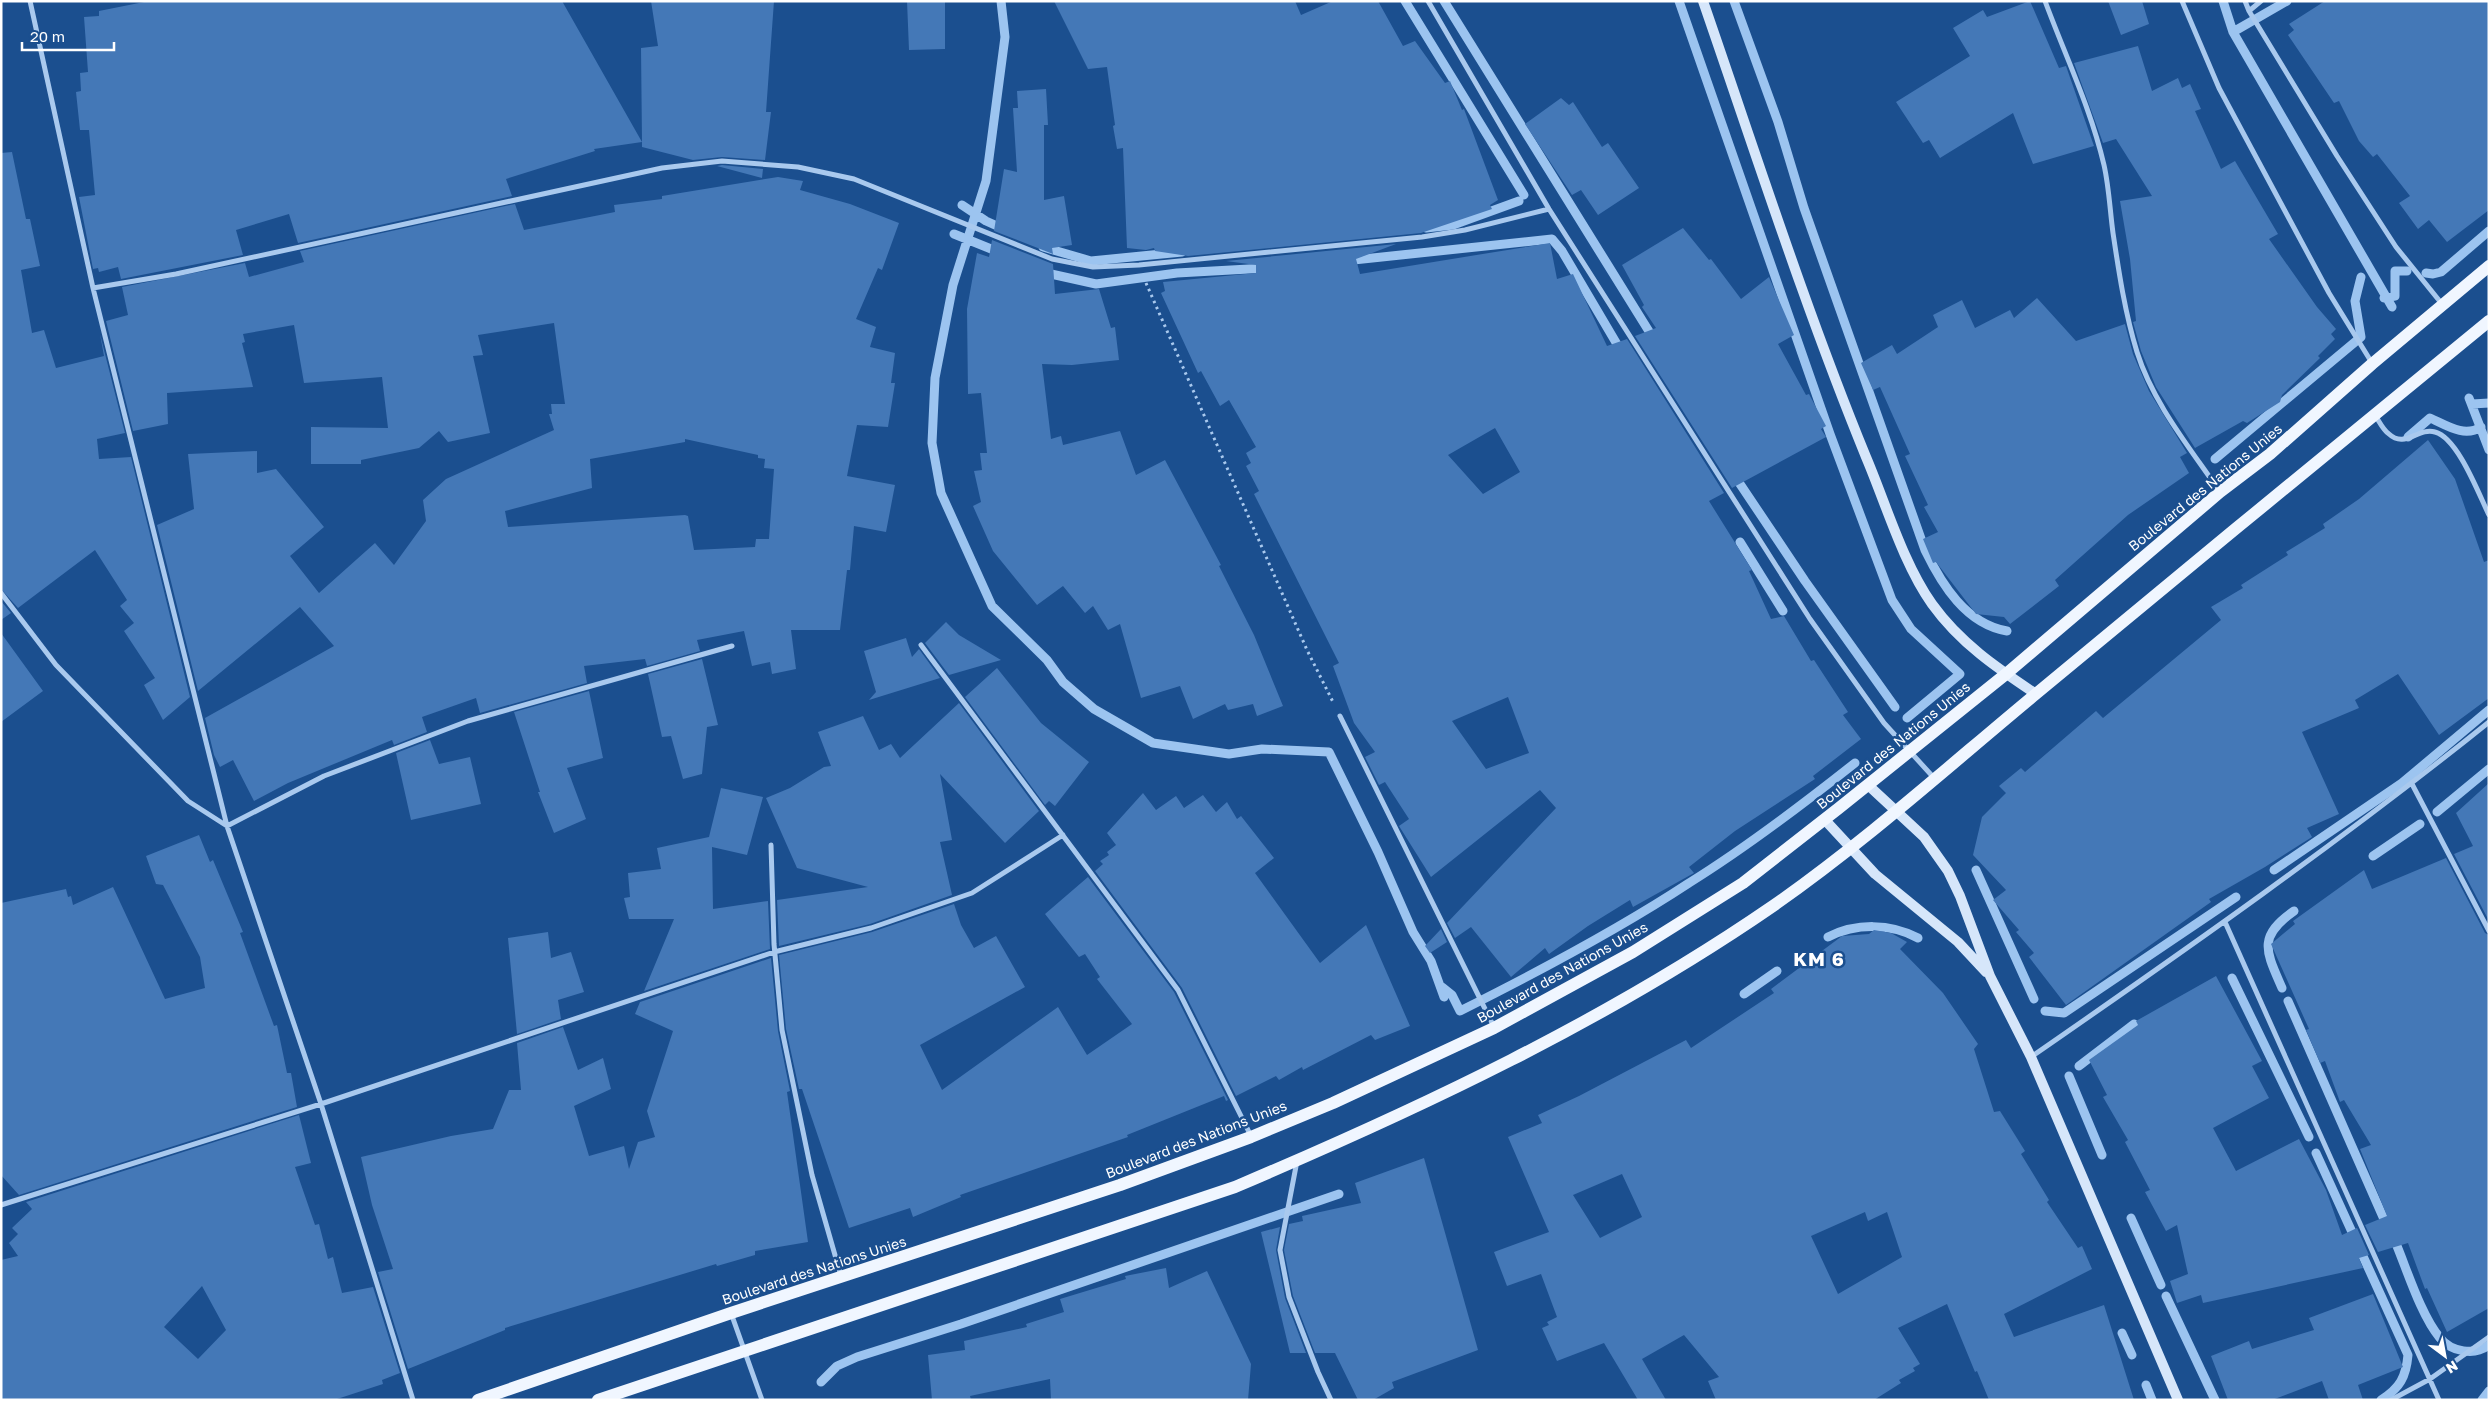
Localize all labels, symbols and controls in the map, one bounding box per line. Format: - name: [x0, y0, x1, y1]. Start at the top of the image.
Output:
- scale bar: [22, 20, 115, 52]
- text: 20 m: [30, 27, 65, 45]
- street label: Boulevard des Nations Unies: [2125, 420, 2285, 554]
- street label: Boulevard des Nations Unies: [1813, 678, 1973, 812]
- street label: Boulevard des Nations Unies: [1474, 918, 1650, 1026]
- district label: KM 6: [1793, 947, 1845, 970]
- street label: Boulevard des Nations Unies: [1103, 1097, 1289, 1181]
- street label: Boulevard des Nations Unies: [720, 1232, 908, 1308]
- north arrow: [2420, 1331, 2470, 1381]
- text: N: [2443, 1357, 2461, 1377]

